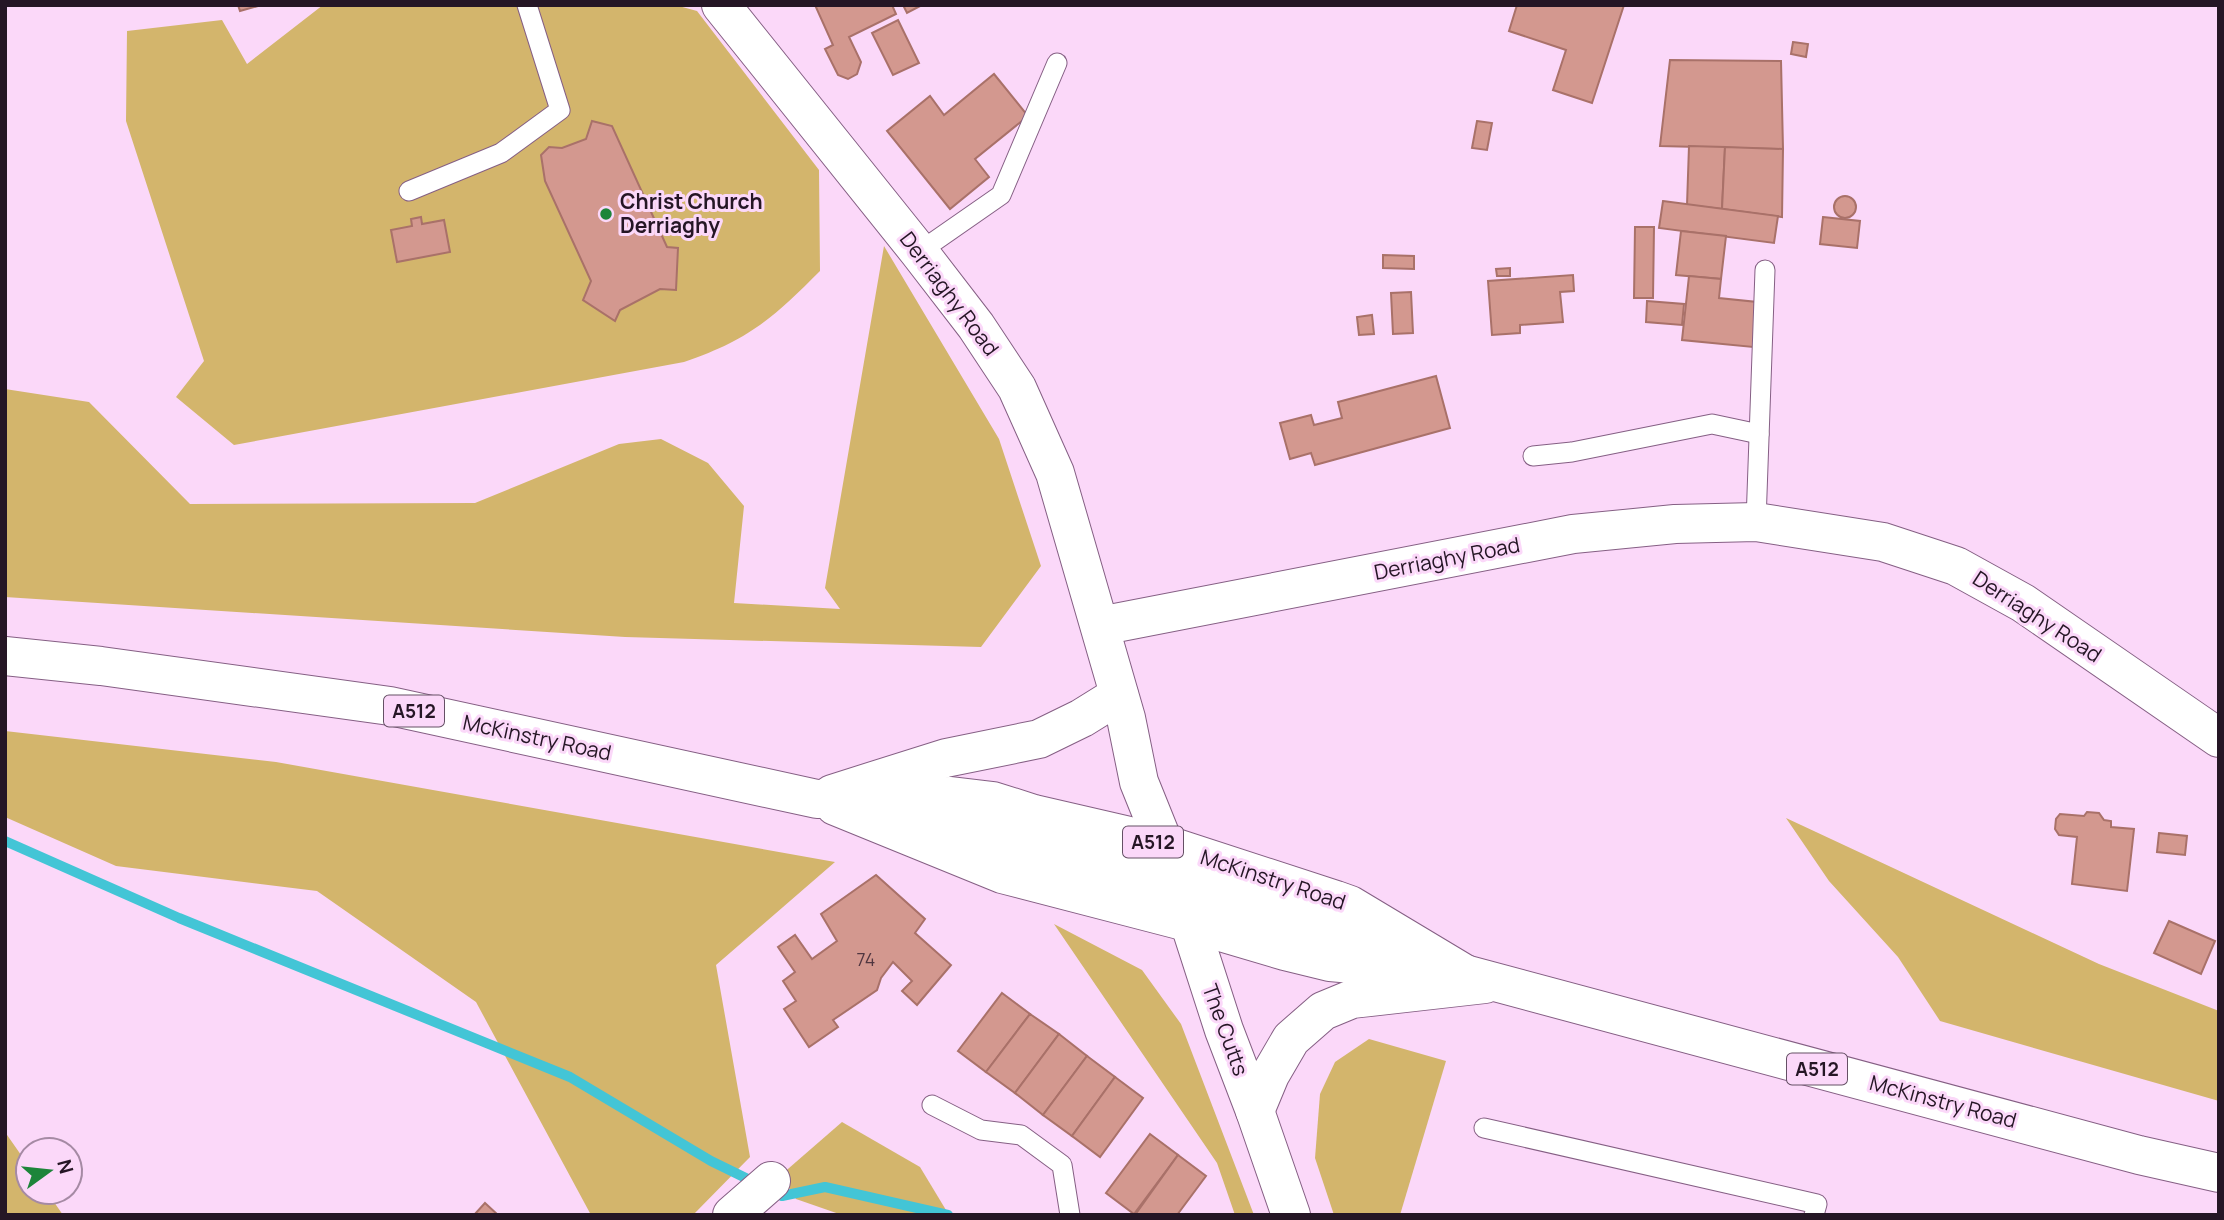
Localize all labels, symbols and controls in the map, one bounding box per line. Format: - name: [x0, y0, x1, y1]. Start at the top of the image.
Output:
- place label: Christ Church Derriaghy: [620, 187, 763, 239]
- marker: Christ Church Derriaghy: [598, 206, 614, 222]
- street label: Derriaghy Road: [894, 226, 1006, 361]
- street label: Derriaghy Road: [1371, 530, 1522, 586]
- street label: Derriaghy Road: [1968, 564, 2107, 668]
- road number: A512: [384, 696, 444, 726]
- street label: McKinstry Road: [460, 708, 614, 766]
- road number: A512: [1123, 827, 1183, 858]
- street label: McKinstry Road: [1197, 842, 1349, 916]
- house number: 74: [857, 947, 875, 971]
- street label: The Cutts: [1196, 980, 1255, 1079]
- road number: A512: [1787, 1054, 1847, 1084]
- street label: McKinstry Road: [1867, 1068, 2020, 1134]
- north arrow: [14, 1136, 84, 1206]
- text: N: [51, 1157, 80, 1177]

